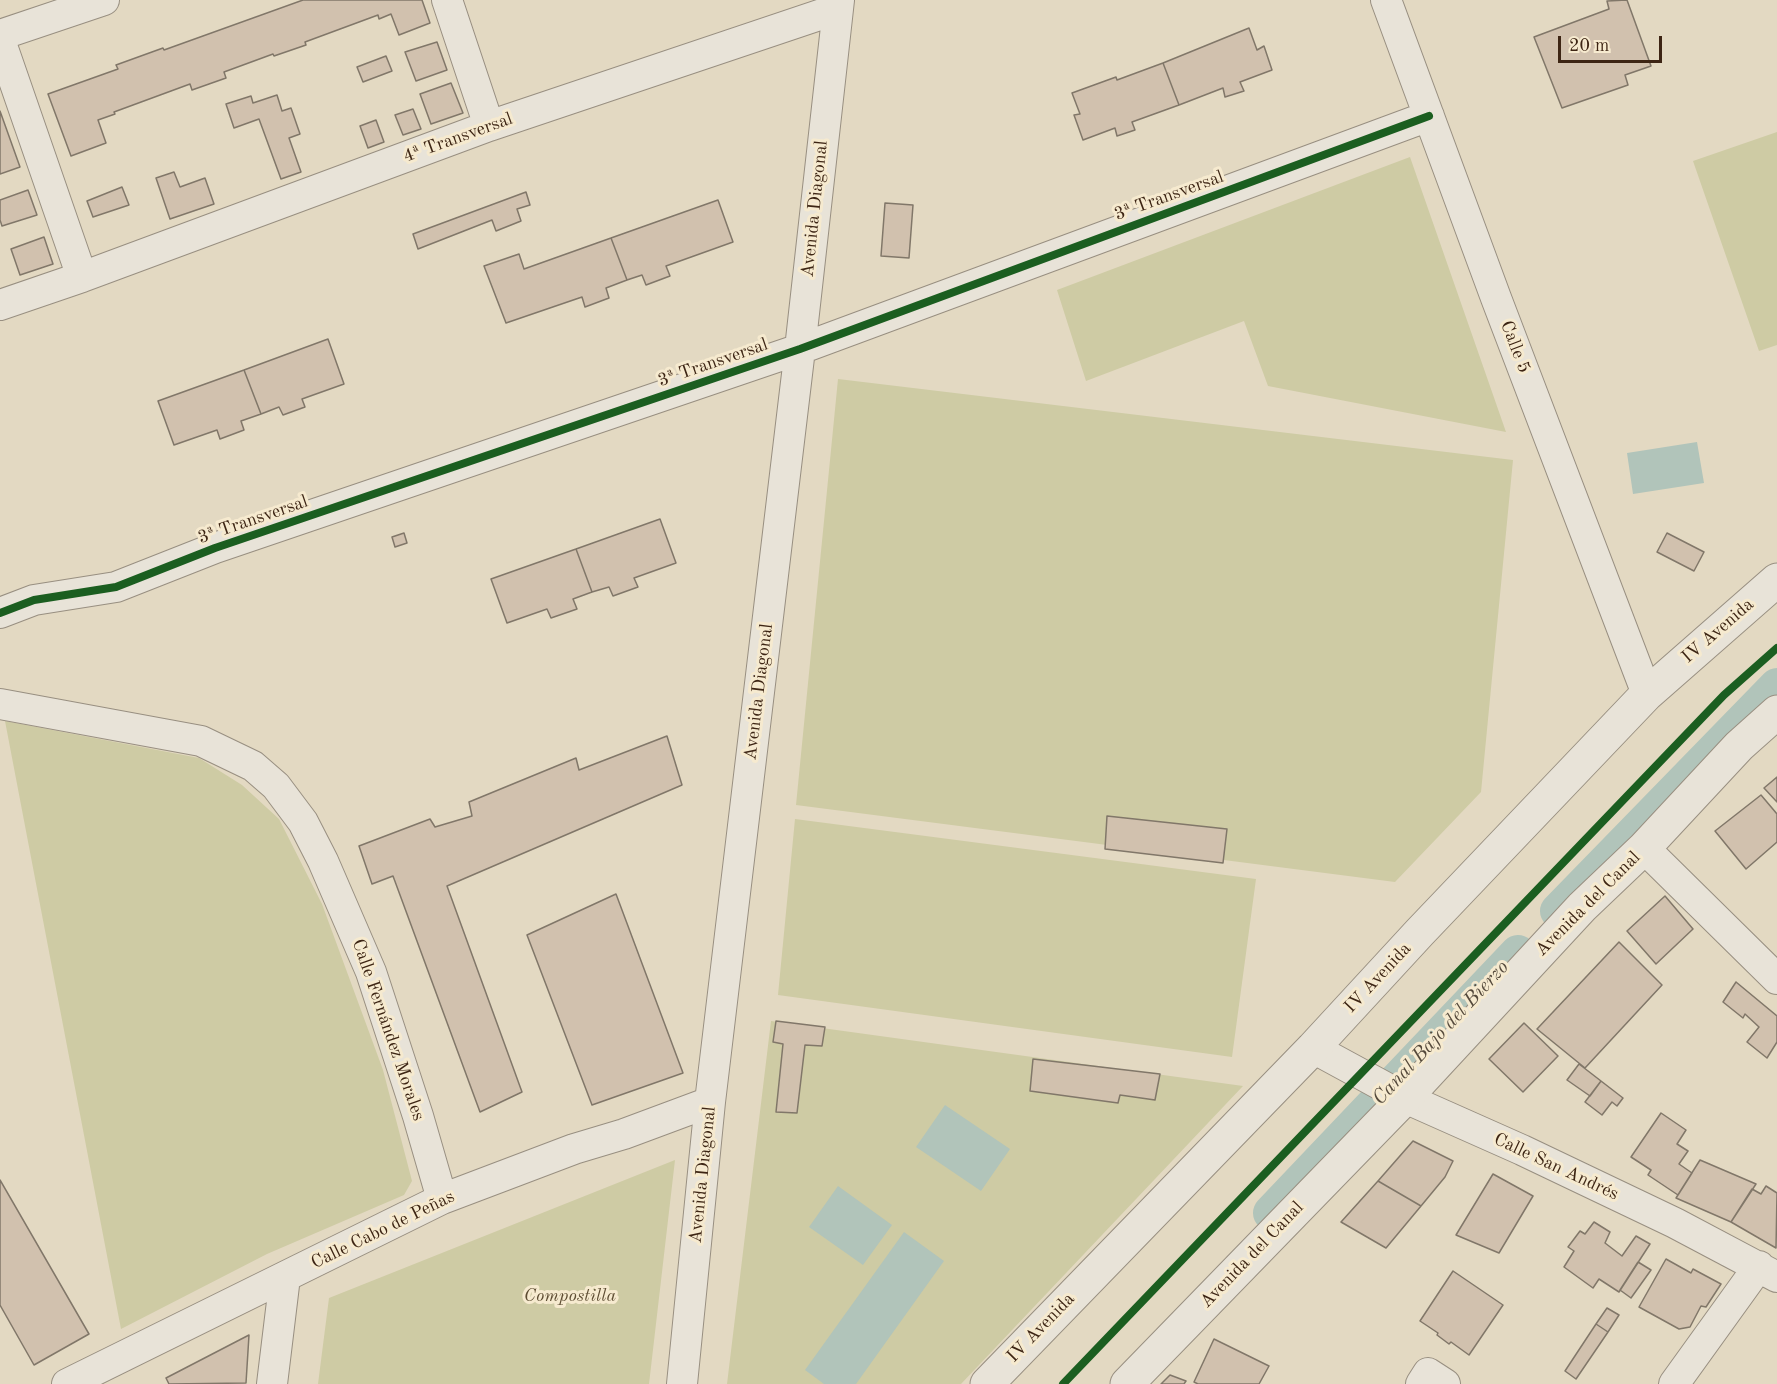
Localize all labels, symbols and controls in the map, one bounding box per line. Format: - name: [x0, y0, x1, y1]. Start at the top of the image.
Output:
- scale bar: [1561, 24, 1664, 62]
- text: 20 m: [1569, 37, 1609, 55]
- street label: 4ª Transversal: [400, 108, 516, 168]
- street label: Avenida Diagonal: [797, 140, 833, 278]
- street label: 3ª Transversal: [1111, 166, 1227, 226]
- street label: Calle 5: [1495, 318, 1535, 376]
- street label: 3ª Transversal: [655, 334, 771, 392]
- street label: 3ª Transversal: [195, 491, 311, 549]
- street label: IV Avenida: [1678, 594, 1758, 668]
- street label: Avenida Diagonal: [740, 623, 778, 761]
- street label: Avenida del Canal: [1531, 847, 1645, 961]
- street label: Calle Fernández Morales: [347, 936, 429, 1124]
- street label: IV Avenida: [1340, 938, 1416, 1018]
- water label: Canal Bajo del Bierzo: [1368, 956, 1514, 1110]
- street label: Avenida Diagonal: [685, 1106, 721, 1244]
- street label: Calle San Andrés: [1490, 1129, 1622, 1205]
- street label: Calle Cabo de Peñas: [308, 1186, 458, 1274]
- street label: Avenida del Canal: [1196, 1197, 1308, 1313]
- park label: Compostilla: [524, 1285, 616, 1307]
- street label: IV Avenida: [1003, 1289, 1079, 1367]

